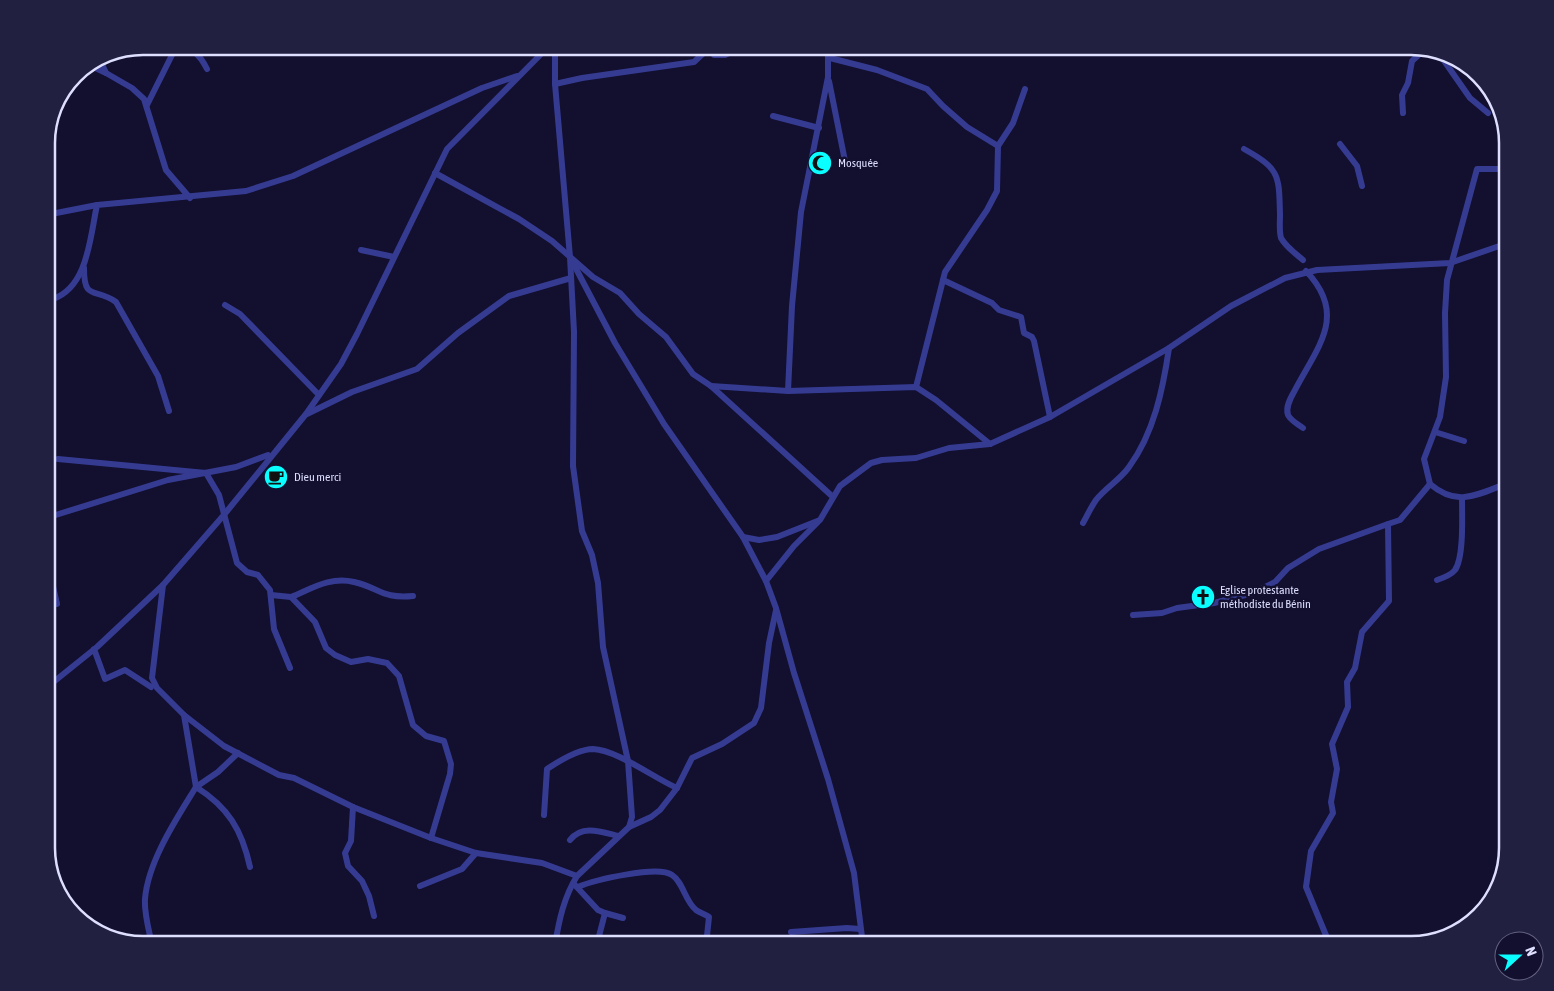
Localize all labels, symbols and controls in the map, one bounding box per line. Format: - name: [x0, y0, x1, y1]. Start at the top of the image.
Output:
- mosque icon: Mosquée: [807, 150, 833, 176]
- place label: Mosquée: [838, 156, 878, 170]
- cafe icon: Dieu merci: [263, 464, 289, 490]
- place label: Dieu merci: [294, 470, 341, 484]
- place label: Eglise protestante méthodiste du Bénin: [1220, 583, 1311, 611]
- church icon: Eglise protestante méthodiste du Bénin: [1190, 584, 1216, 610]
- north arrow: [1494, 931, 1544, 981]
- text: N: [1522, 945, 1540, 958]

